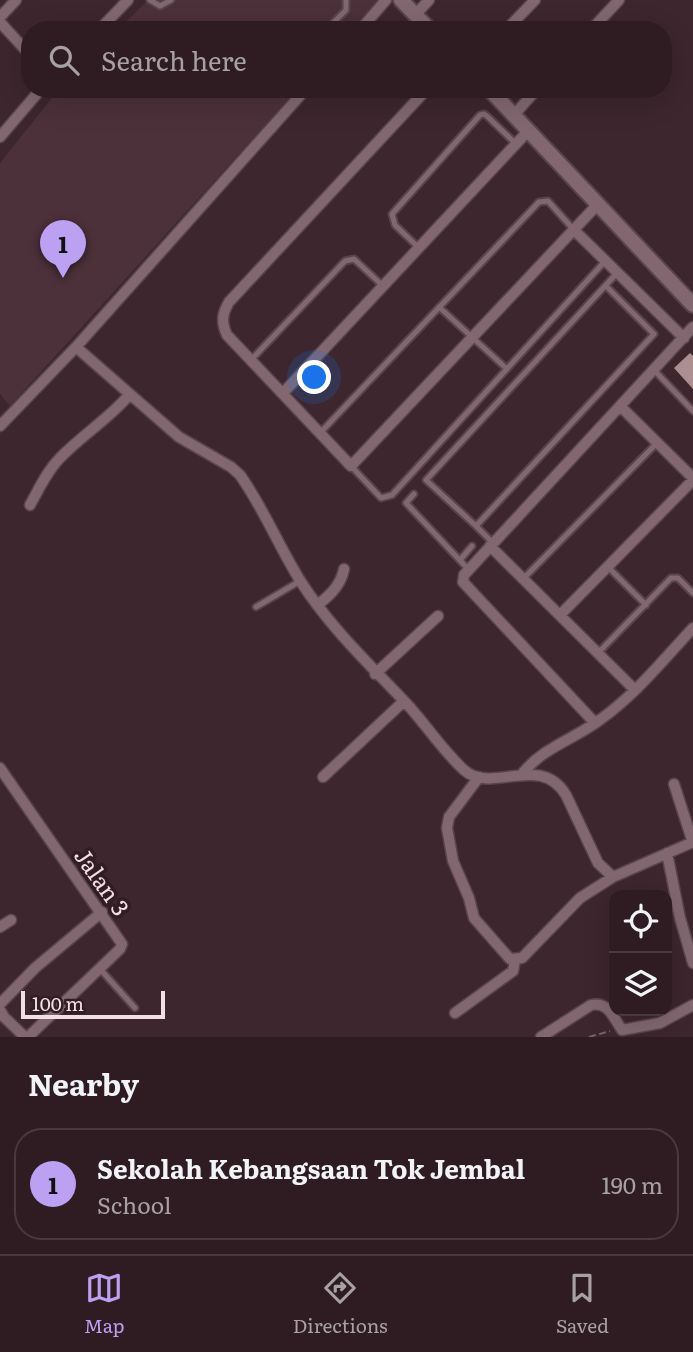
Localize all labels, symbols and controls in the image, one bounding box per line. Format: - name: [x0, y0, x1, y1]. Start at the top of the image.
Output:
- search box: [21, 21, 672, 98]
- text: Search here: [101, 40, 247, 79]
- icon: search: [45, 41, 83, 79]
- pin: 1: [40, 220, 86, 278]
- your location: [297, 360, 331, 394]
- street label: Jalan 3: [67, 840, 139, 922]
- map controls: [609, 890, 672, 1016]
- button: locate: [609, 890, 672, 953]
- button: layers: [609, 953, 672, 1016]
- scale bar: [21, 988, 164, 1020]
- text: 100 m: [32, 989, 84, 1017]
- text: Nearby: [28, 1061, 139, 1105]
- text: Sekolah Kebangsaan Tok Jembal: [97, 1148, 525, 1187]
- text: 1: [48, 1167, 58, 1201]
- text: 190 m: [601, 1167, 663, 1201]
- text: School: [97, 1187, 171, 1221]
- tab: Map: [84, 1269, 125, 1339]
- tab: Directions: [293, 1269, 388, 1339]
- tab: Saved: [556, 1269, 609, 1339]

